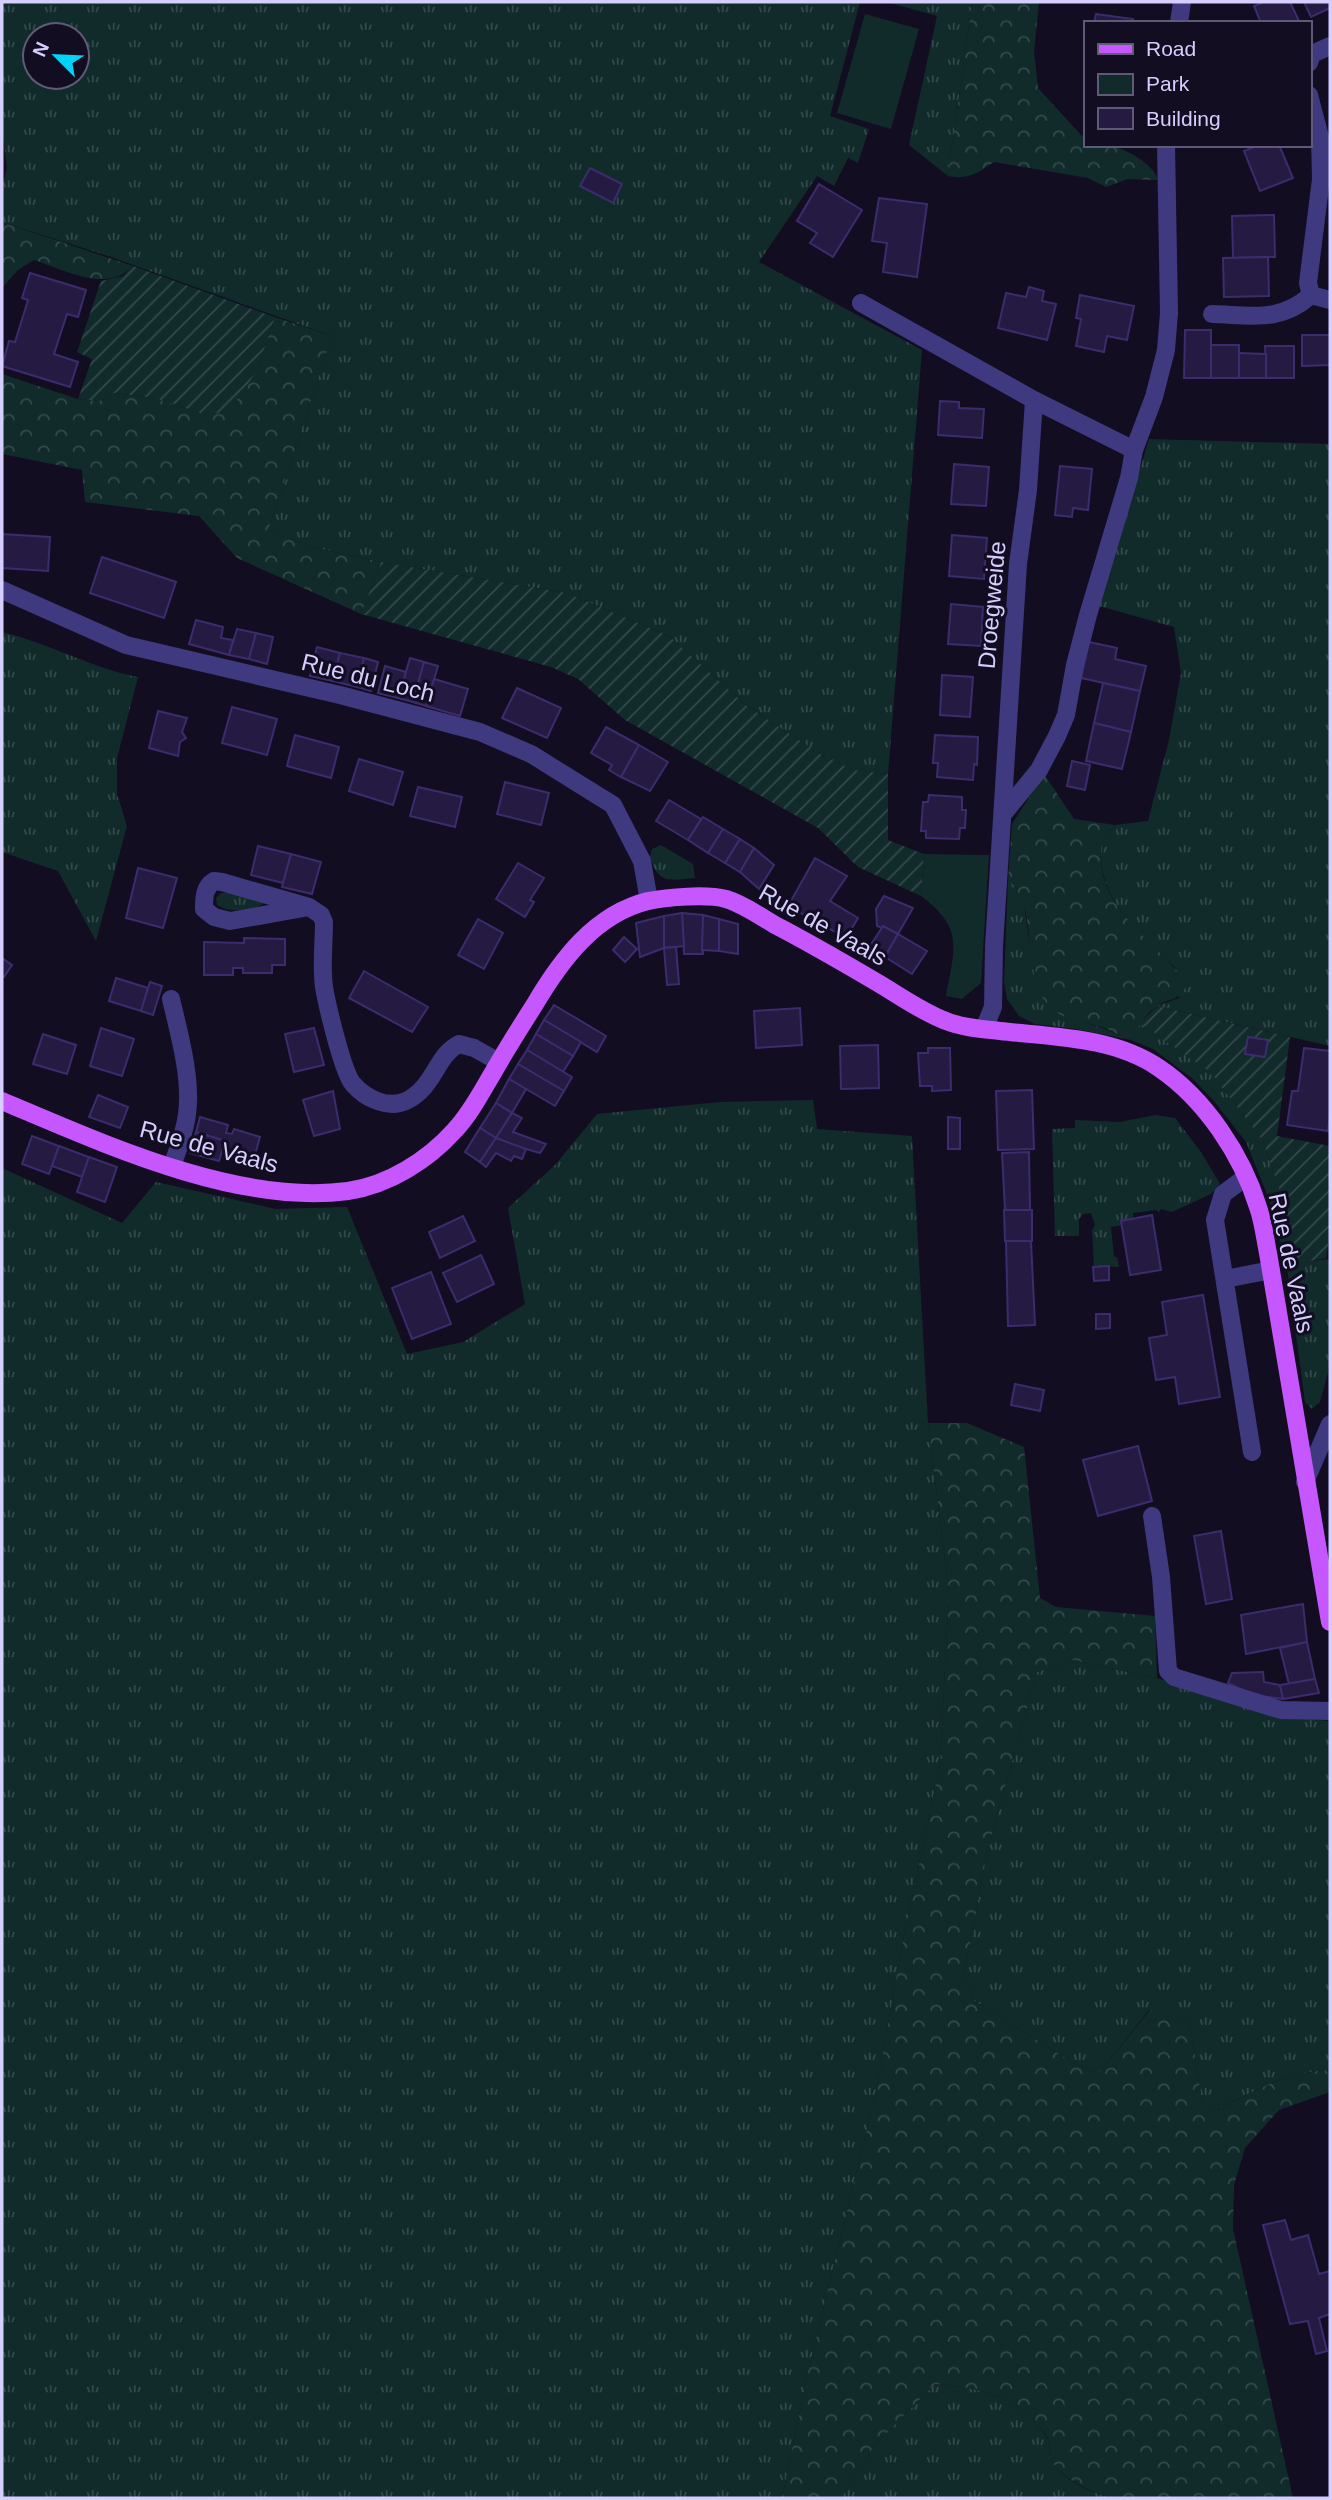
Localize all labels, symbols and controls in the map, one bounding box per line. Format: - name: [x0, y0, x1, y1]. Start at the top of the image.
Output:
- north arrow: [21, 21, 91, 91]
- legend: [1084, 21, 1311, 147]
- text: Road: [1146, 37, 1196, 60]
- text: N: [29, 39, 53, 60]
- text: Park: [1146, 72, 1190, 95]
- text: Building: [1146, 107, 1221, 130]
- street label: Droegweide: [972, 540, 1011, 670]
- street label: Rue du Loch: [299, 648, 437, 707]
- street label: Rue de Vaals: [754, 878, 892, 971]
- street label: Rue de Vaals: [137, 1115, 281, 1178]
- street label: Rue de Vaals: [1263, 1190, 1319, 1335]

